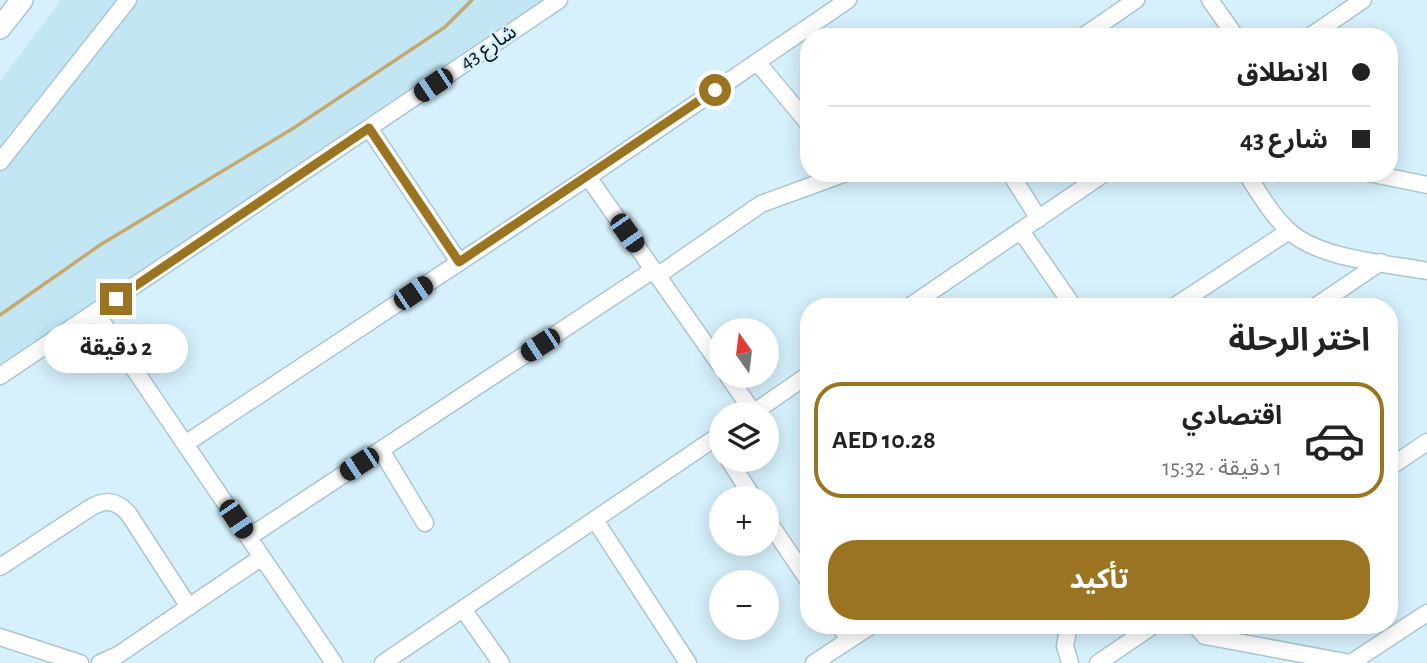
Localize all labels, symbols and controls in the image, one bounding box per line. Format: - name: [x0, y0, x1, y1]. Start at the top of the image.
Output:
- street label: شارع 43: [456, 21, 522, 77]
- text: الانطلاق: [1237, 60, 1328, 86]
- car: [410, 65, 457, 105]
- route start: [699, 74, 731, 106]
- text: شارع 43: [1240, 127, 1328, 153]
- car: [607, 210, 648, 256]
- car: [390, 273, 437, 313]
- route end: [100, 283, 132, 315]
- north arrow: [709, 318, 779, 388]
- map controls: [709, 318, 779, 640]
- callout: 2 دقيقة: [44, 324, 188, 372]
- text: اختر الرحلة: [1229, 324, 1370, 356]
- car: [517, 325, 564, 365]
- text: 2 دقيقة: [80, 337, 152, 360]
- button: layers: [709, 402, 779, 472]
- text: اقتصادي: [1182, 403, 1282, 429]
- icon: car: [1303, 409, 1366, 472]
- text: AED 10.28: [832, 427, 936, 453]
- car: [336, 444, 383, 484]
- text: 1 دقيقة · 15:32: [1162, 457, 1282, 480]
- button: +: [709, 486, 779, 556]
- car: [216, 496, 257, 542]
- button: تأكيد: [828, 540, 1370, 620]
- button: −: [709, 570, 779, 640]

